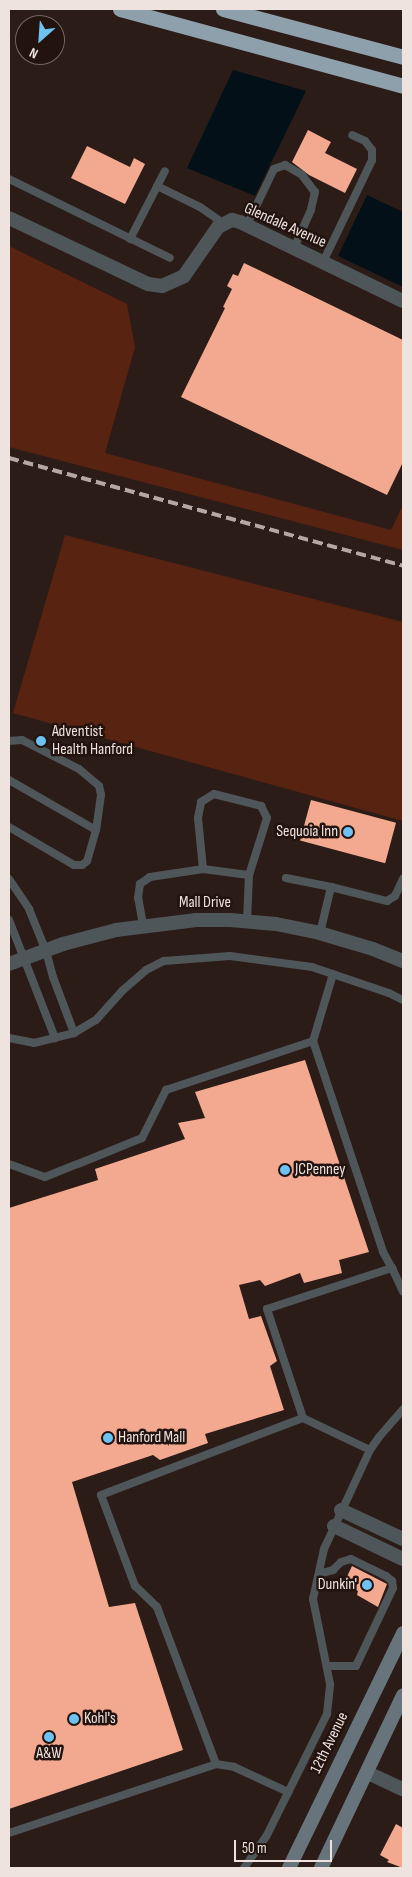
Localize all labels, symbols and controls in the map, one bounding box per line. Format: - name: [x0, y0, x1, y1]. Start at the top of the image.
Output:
- north arrow: [15, 15, 65, 65]
- text: N: [27, 44, 41, 62]
- street label: Glendale Avenue: [241, 199, 329, 253]
- place label: Adventist Health Hanford: [52, 722, 133, 760]
- marker: Adventist Health Hanford: [34, 734, 48, 748]
- place label: Sequoia Inn: [276, 822, 338, 842]
- marker: Sequoia Inn: [342, 826, 354, 838]
- street label: Mall Drive: [179, 893, 231, 913]
- place label: JCPenney: [295, 1160, 345, 1180]
- marker: JCPenney: [279, 1164, 291, 1176]
- place label: Hanford Mall: [118, 1428, 185, 1448]
- marker: Hanford Mall: [102, 1432, 114, 1444]
- place label: Dunkin': [318, 1575, 357, 1595]
- marker: Dunkin': [361, 1579, 373, 1591]
- place label: Kohl's: [84, 1709, 116, 1729]
- street label: 12th Avenue: [307, 1709, 353, 1777]
- marker: Kohl's: [68, 1713, 80, 1725]
- marker: A&W: [43, 1731, 55, 1743]
- place label: A&W: [36, 1744, 62, 1764]
- scale bar: [237, 1830, 334, 1862]
- text: 50 m: [242, 1839, 267, 1858]

